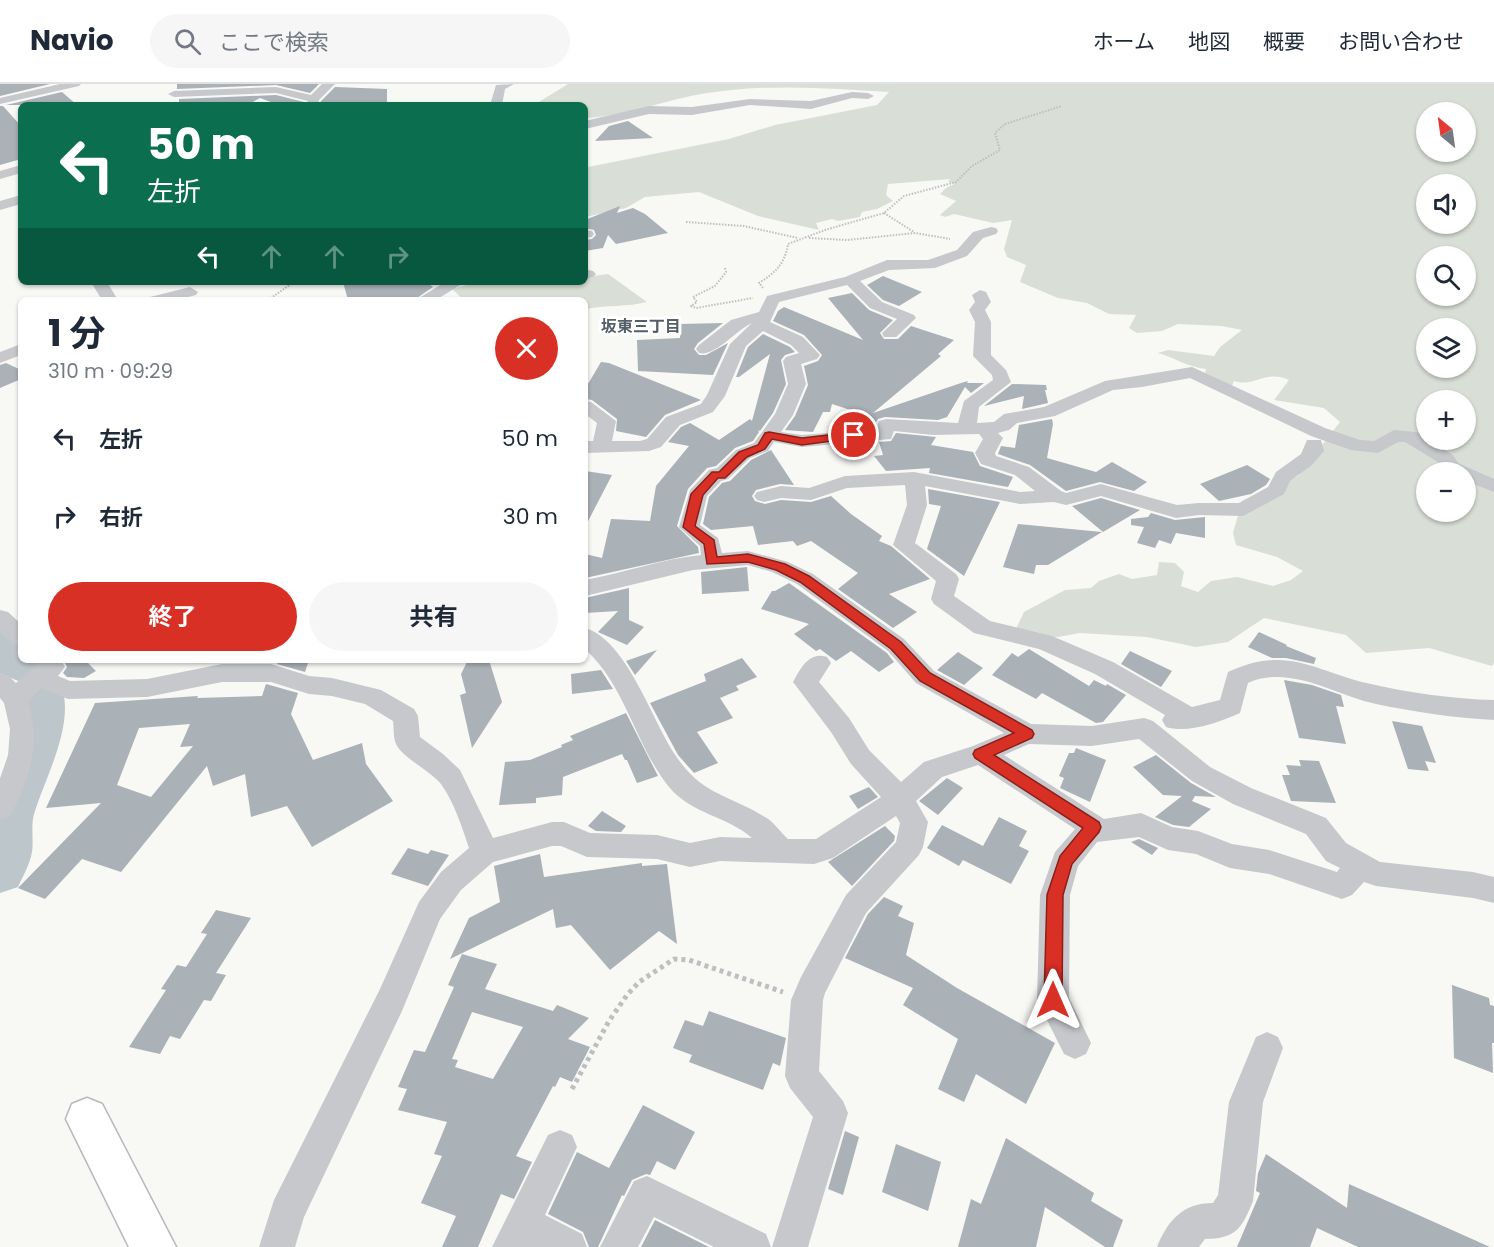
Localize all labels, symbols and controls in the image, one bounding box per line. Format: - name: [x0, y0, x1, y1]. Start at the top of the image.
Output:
- search box: [150, 14, 570, 68]
- text: Navio: [30, 21, 114, 60]
- icon: search: [171, 25, 204, 58]
- text: ここで検索: [219, 27, 329, 58]
- text: ホーム: [1093, 27, 1155, 56]
- text: 地図: [1188, 27, 1230, 56]
- text: 概要: [1263, 27, 1305, 56]
- text: お問い合わせ: [1338, 27, 1464, 56]
- north arrow: [1416, 102, 1476, 162]
- map controls: [1416, 102, 1476, 522]
- text: 50 m: [147, 115, 255, 174]
- icon: left: [48, 126, 126, 204]
- text: 左折: [147, 173, 201, 210]
- button: sound: [1416, 174, 1476, 234]
- icon: left: [192, 240, 225, 273]
- icon: ahead: [255, 240, 288, 273]
- icon: ahead: [318, 240, 351, 273]
- icon: right: [381, 240, 414, 273]
- button: search: [1416, 246, 1476, 306]
- text: 1 分: [48, 308, 105, 359]
- district label: 坂東三丁目: [601, 315, 681, 338]
- button: close: [495, 317, 558, 380]
- button: layers: [1416, 318, 1476, 378]
- text: 310 m · 09:29: [48, 357, 173, 385]
- button: +: [1416, 390, 1476, 450]
- pin: [828, 409, 879, 460]
- icon: arrive: [837, 418, 870, 451]
- icon: left: [48, 422, 81, 455]
- text: 50 m: [502, 423, 558, 454]
- text: 左折: [99, 424, 143, 455]
- button: −: [1416, 462, 1476, 522]
- icon: right: [48, 500, 81, 533]
- text: 30 m: [503, 501, 558, 532]
- text: 右折: [99, 502, 143, 533]
- button: 終了: [48, 582, 297, 651]
- button: 共有: [309, 582, 558, 651]
- position arrow: [1021, 968, 1085, 1032]

